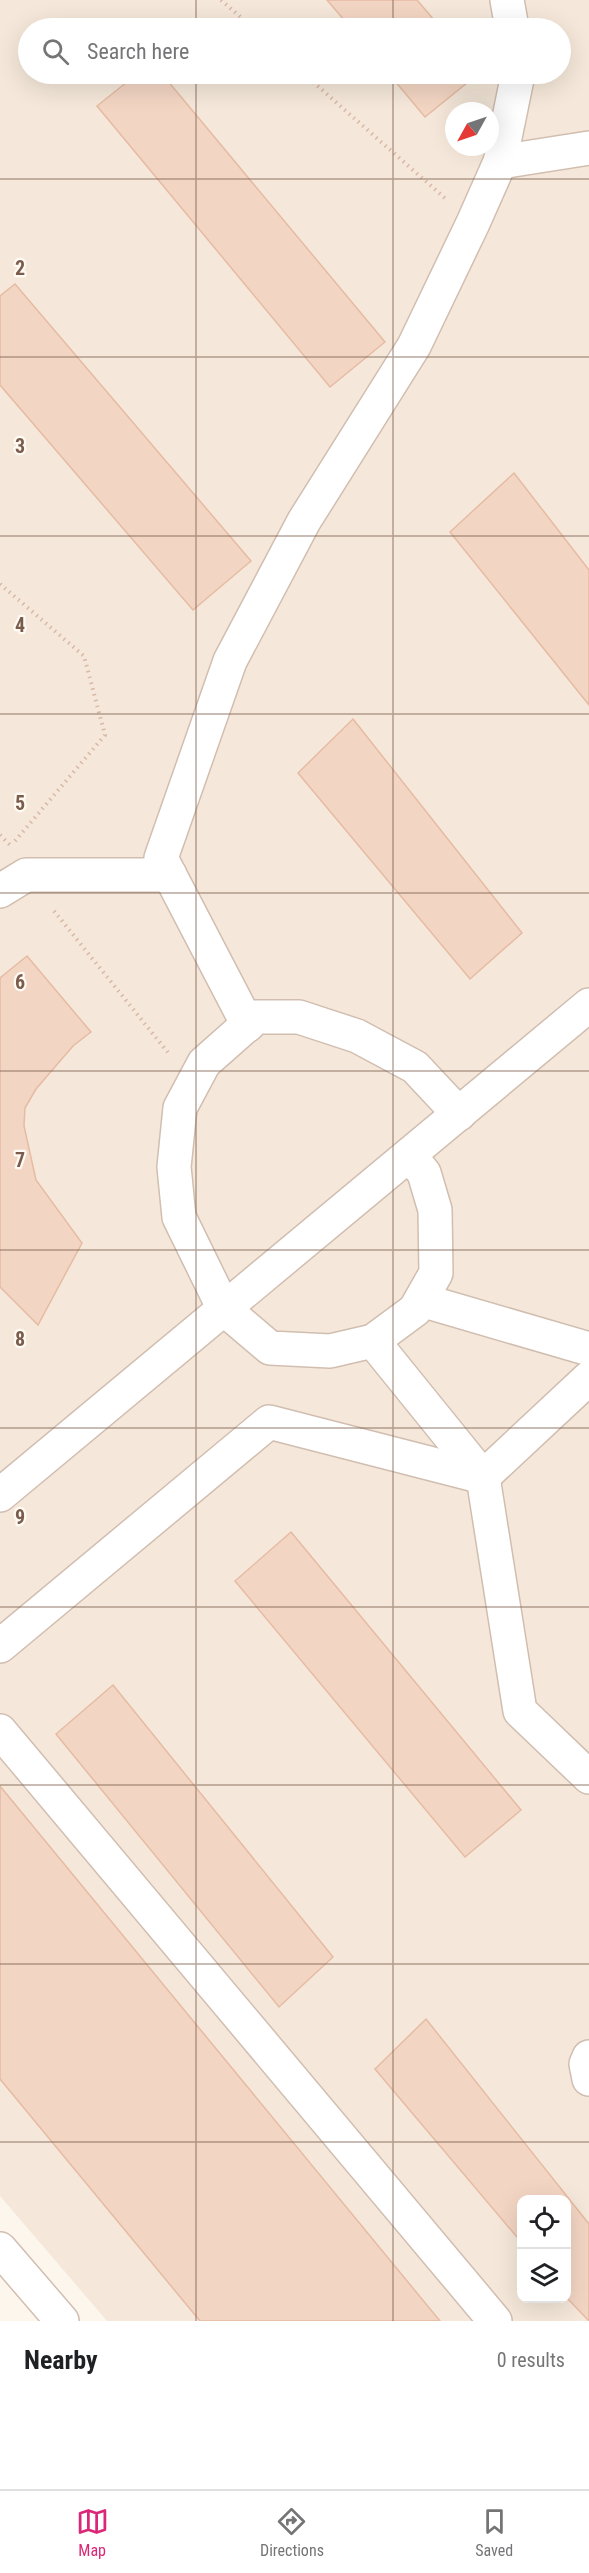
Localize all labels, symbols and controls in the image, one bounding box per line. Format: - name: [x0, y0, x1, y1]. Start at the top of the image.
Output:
- search box: [18, 18, 571, 84]
- icon: search: [39, 35, 72, 68]
- text: Search here: [87, 39, 189, 64]
- north arrow: [445, 102, 499, 156]
- text: 2: [15, 256, 25, 280]
- text: 3: [15, 434, 25, 458]
- text: 4: [15, 613, 25, 637]
- text: 5: [15, 791, 25, 815]
- text: 6: [15, 970, 25, 994]
- text: 7: [15, 1148, 25, 1172]
- text: 8: [15, 1327, 25, 1351]
- text: 9: [15, 1505, 25, 1529]
- map controls: [517, 2195, 571, 2303]
- button: locate: [517, 2195, 571, 2249]
- button: layers: [517, 2249, 571, 2303]
- text: Nearby: [24, 2345, 98, 2375]
- text: 0 results: [497, 2348, 565, 2372]
- tab: Map: [76, 2505, 109, 2560]
- tab: Directions: [260, 2505, 324, 2560]
- tab: Saved: [475, 2505, 513, 2560]

